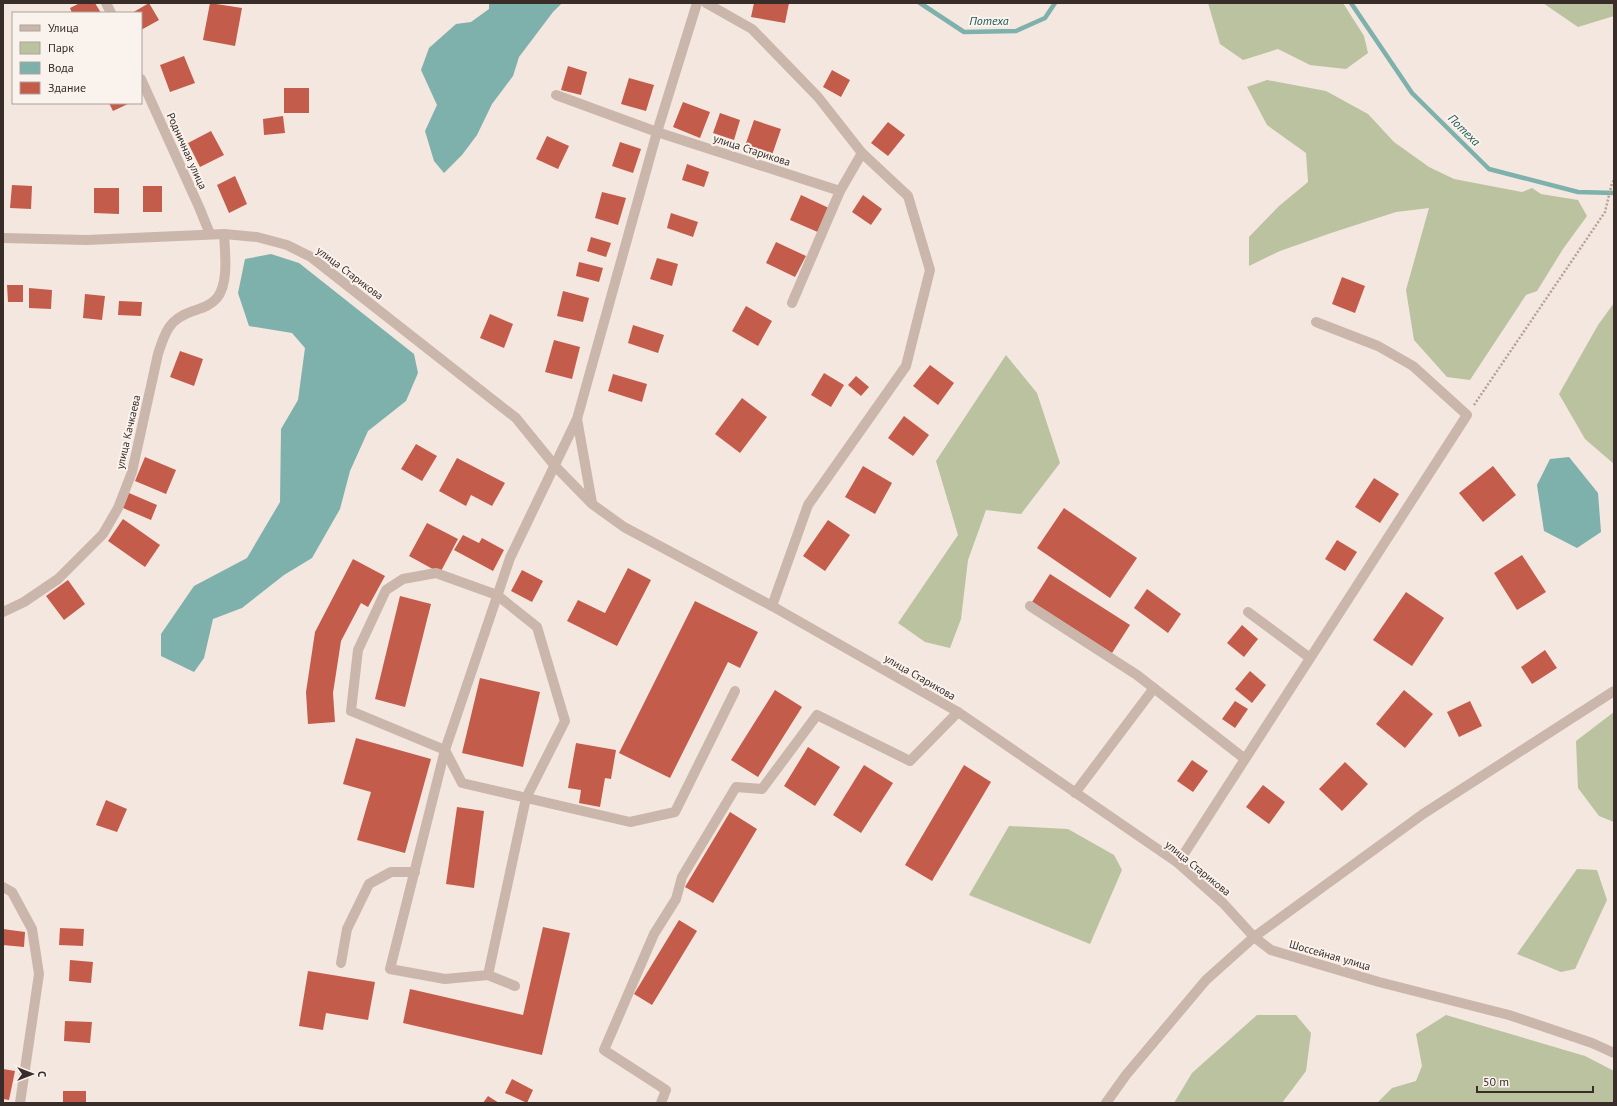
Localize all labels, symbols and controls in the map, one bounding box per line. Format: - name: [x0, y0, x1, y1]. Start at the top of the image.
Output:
- legend: [12, 12, 142, 104]
- water label: Потеха: [969, 13, 1009, 28]
- text: Улица: [48, 20, 79, 35]
- text: Парк: [48, 40, 74, 55]
- text: Вода: [48, 60, 74, 75]
- text: Здание: [48, 80, 86, 95]
- street label: Родничная улица: [164, 110, 210, 192]
- water label: Потеха: [1445, 110, 1484, 149]
- street label: улица Старикова: [712, 131, 792, 169]
- street label: улица Старикова: [314, 243, 386, 303]
- street label: улица Качкаева: [113, 394, 143, 470]
- street label: улица Старикова: [882, 651, 958, 703]
- street label: улица Старикова: [1162, 837, 1234, 899]
- street label: Шоссейная улица: [1288, 937, 1372, 973]
- north arrow: [12, 1054, 52, 1094]
- scale bar: [1477, 1068, 1593, 1094]
- text: С: [35, 1071, 49, 1077]
- text: 50 m: [1483, 1074, 1509, 1089]

